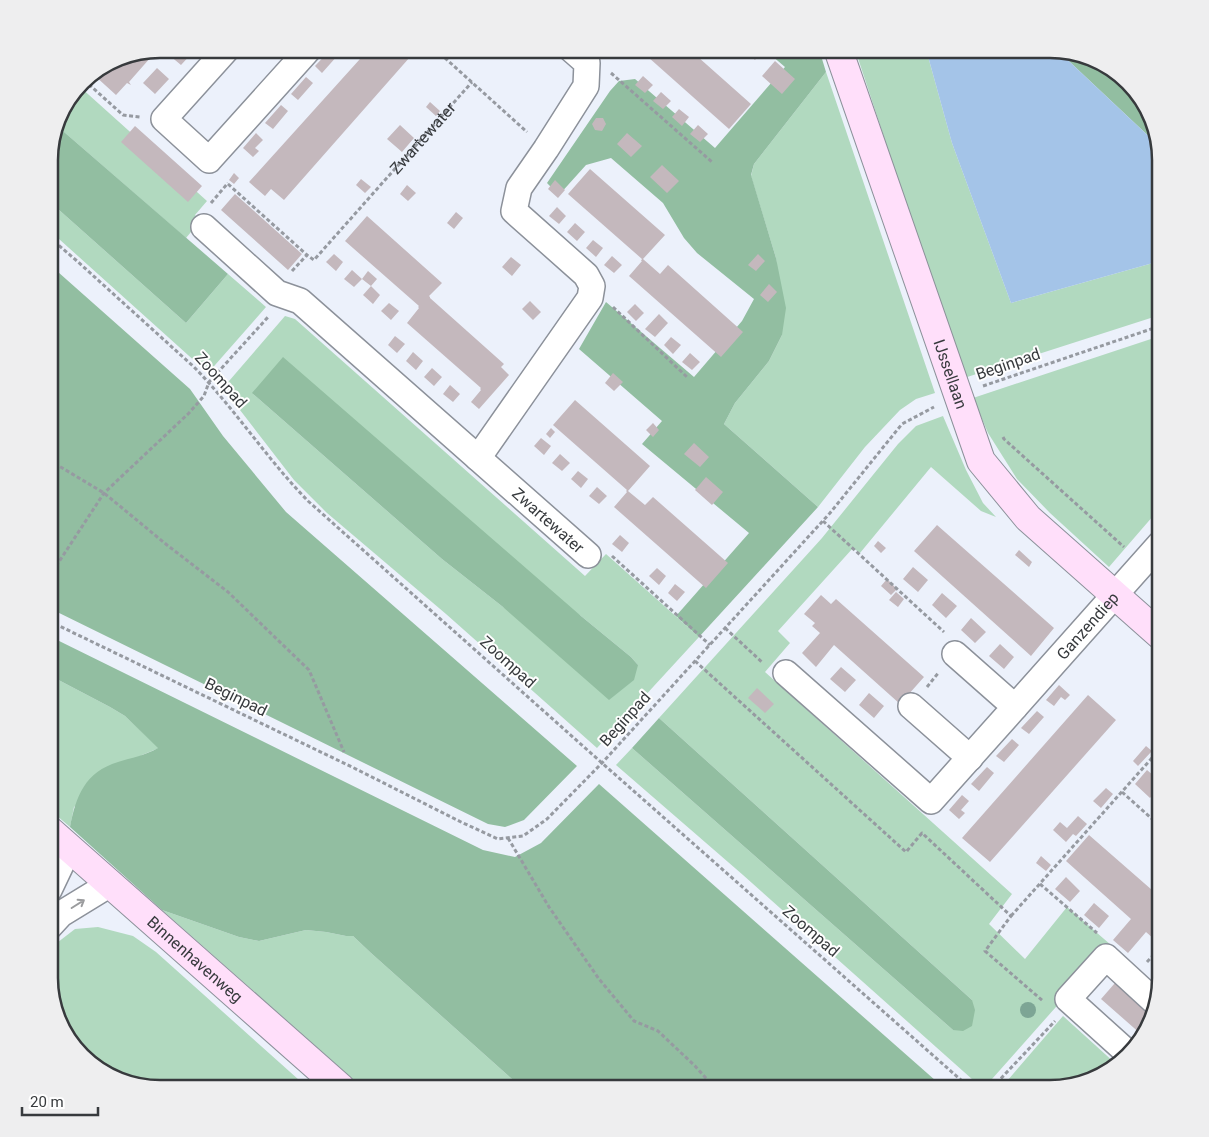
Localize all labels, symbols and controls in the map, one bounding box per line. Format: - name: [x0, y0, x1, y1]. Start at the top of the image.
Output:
- street label: Zwartewater: [386, 98, 460, 178]
- street label: IJssellaan: [930, 337, 972, 411]
- street label: Beginpad: [973, 344, 1043, 384]
- street label: Zoompad: [191, 348, 251, 412]
- street label: Zwartewater: [509, 483, 589, 557]
- street label: Ganzendiep: [1052, 588, 1122, 663]
- street label: Zoompad: [476, 632, 540, 692]
- street label: Beginpad: [202, 674, 270, 720]
- street label: Beginpad: [596, 688, 654, 750]
- one-way arrow: [70, 899, 84, 909]
- street label: Zoompad: [779, 901, 843, 961]
- street label: Binnenhavenweg: [144, 912, 247, 1006]
- scale bar: [22, 1084, 99, 1116]
- text: 20 m: [30, 1093, 64, 1111]

